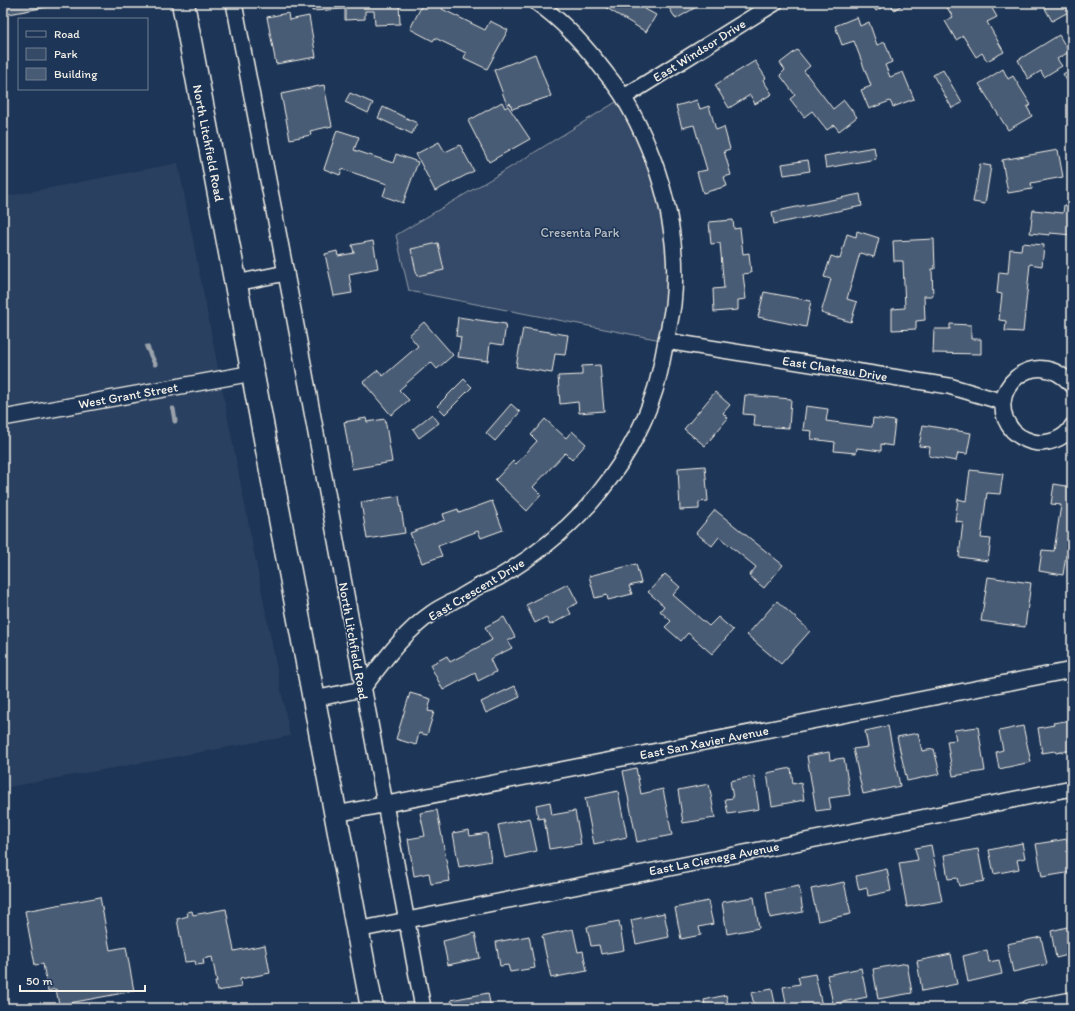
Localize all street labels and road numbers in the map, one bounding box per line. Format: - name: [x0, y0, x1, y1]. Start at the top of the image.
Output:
- street label: East Windsor Drive: [650, 16, 748, 85]
- street label: North Litchfield Road: [190, 83, 227, 203]
- street label: East Chateau Drive: [781, 353, 889, 384]
- street label: West Grant Street: [77, 379, 179, 412]
- street label: East Crescent Drive: [426, 555, 527, 624]
- street label: North Litchfield Road: [336, 581, 371, 701]
- street label: East San Xavier Avenue: [638, 723, 770, 762]
- street label: East La Cienega Avenue: [648, 839, 780, 878]

